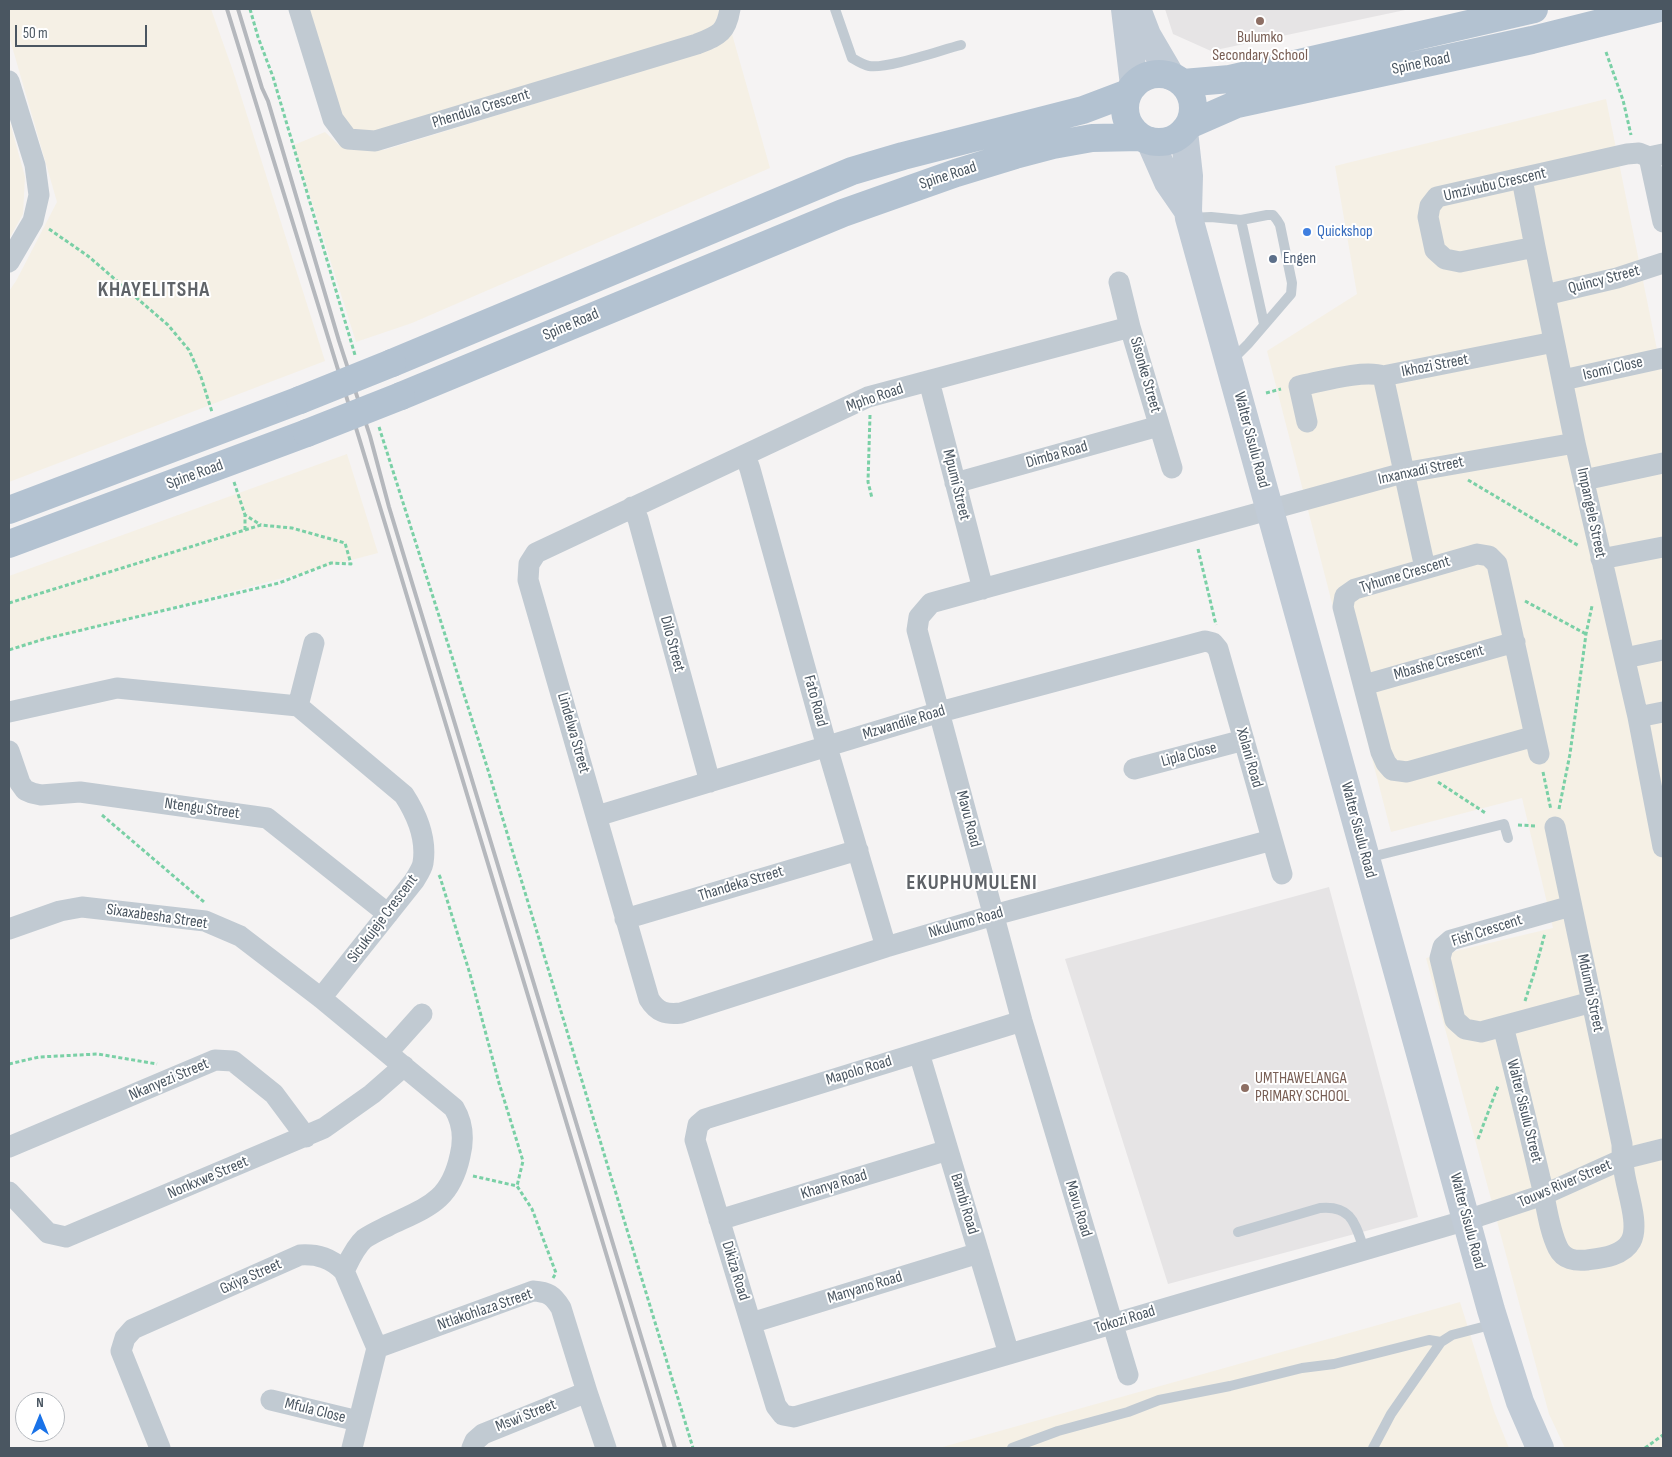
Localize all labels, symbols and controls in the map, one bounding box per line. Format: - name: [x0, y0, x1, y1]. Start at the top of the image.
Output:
- scale bar: [18, 15, 150, 47]
- marker: Bulumko Secondary School: [1254, 15, 1266, 27]
- text: 50 m: [23, 24, 48, 43]
- place label: Bulumko Secondary School: [1212, 28, 1308, 66]
- street label: Spine Road: [1390, 48, 1452, 80]
- street label: Phendula Crescent: [430, 85, 532, 133]
- street label: Spine Road: [917, 158, 979, 194]
- street label: Umzivubu Crescent: [1442, 164, 1548, 206]
- place label: Quickshop: [1317, 222, 1373, 242]
- marker: Quickshop: [1301, 226, 1313, 238]
- place label: Engen: [1283, 249, 1316, 269]
- marker: Engen: [1267, 253, 1279, 265]
- street label: Quincy Street: [1566, 261, 1642, 299]
- district label: KHAYELITSHA: [96, 278, 212, 304]
- street label: Spine Road: [540, 305, 602, 345]
- street label: Sisonke Street: [1125, 335, 1165, 415]
- street label: Ikhozi Street: [1400, 350, 1470, 382]
- street label: Isomi Close: [1581, 353, 1645, 385]
- street label: Mpho Road: [844, 379, 906, 417]
- street label: Walter Sisulu Road: [1229, 390, 1273, 490]
- street label: Dimba Road: [1024, 437, 1090, 473]
- street label: Mpumi Street: [938, 448, 974, 522]
- street label: Inxanxadi Street: [1377, 453, 1465, 489]
- street label: Spine Road: [164, 456, 226, 494]
- street label: Impangele Street: [1572, 466, 1610, 560]
- street label: Tyhume Crescent: [1357, 552, 1453, 598]
- street label: Dilo Street: [655, 614, 689, 674]
- street label: Mbashe Crescent: [1392, 641, 1486, 685]
- street label: Fato Road: [799, 673, 831, 729]
- street label: Lindelwa Street: [552, 690, 594, 776]
- street label: Mzwandile Road: [860, 701, 948, 745]
- street label: Xolani Road: [1231, 726, 1267, 790]
- street label: Lipla Close: [1159, 738, 1219, 772]
- street label: Walter Sisulu Road: [1336, 780, 1380, 880]
- street label: Mavu Road: [951, 789, 985, 849]
- street label: Ntengu Street: [163, 794, 241, 824]
- street label: Thandeka Street: [696, 862, 786, 906]
- street label: Sicukujeje Crescent: [344, 871, 422, 967]
- district label: EKUPHUMULENI: [905, 871, 1039, 897]
- street label: Sixaxabesha Street: [105, 900, 209, 934]
- street label: Nkulumo Road: [926, 903, 1006, 943]
- street label: Fish Crescent: [1449, 911, 1525, 951]
- street label: Mdumbi Street: [1572, 952, 1608, 1034]
- street label: Mapolo Road: [824, 1052, 894, 1090]
- street label: Nkanyezi Street: [126, 1055, 212, 1105]
- street label: Walter Sisulu Street: [1502, 1057, 1546, 1165]
- place label: UMTHAWELANGA PRIMARY SCHOOL: [1255, 1069, 1350, 1107]
- marker: UMTHAWELANGA PRIMARY SCHOOL: [1239, 1082, 1251, 1094]
- street label: Nonkxwe Street: [165, 1152, 251, 1204]
- street label: Touws River Street: [1515, 1156, 1615, 1212]
- street label: Khanya Road: [798, 1166, 870, 1204]
- street label: Bambi Road: [946, 1171, 982, 1237]
- street label: Walter Sisulu Road: [1445, 1171, 1489, 1271]
- street label: Mavu Road: [1060, 1179, 1096, 1239]
- street label: Dikiza Road: [717, 1239, 753, 1303]
- street label: Gxiya Street: [217, 1255, 285, 1299]
- street label: Manyano Road: [825, 1268, 905, 1308]
- street label: Ntlakohlaza Street: [435, 1285, 535, 1335]
- street label: Tokozi Road: [1092, 1302, 1158, 1338]
- north arrow: [15, 1392, 65, 1442]
- text: N: [36, 1394, 44, 1411]
- street label: Mfula Close: [283, 1394, 347, 1428]
- street label: Mswi Street: [493, 1395, 559, 1437]

